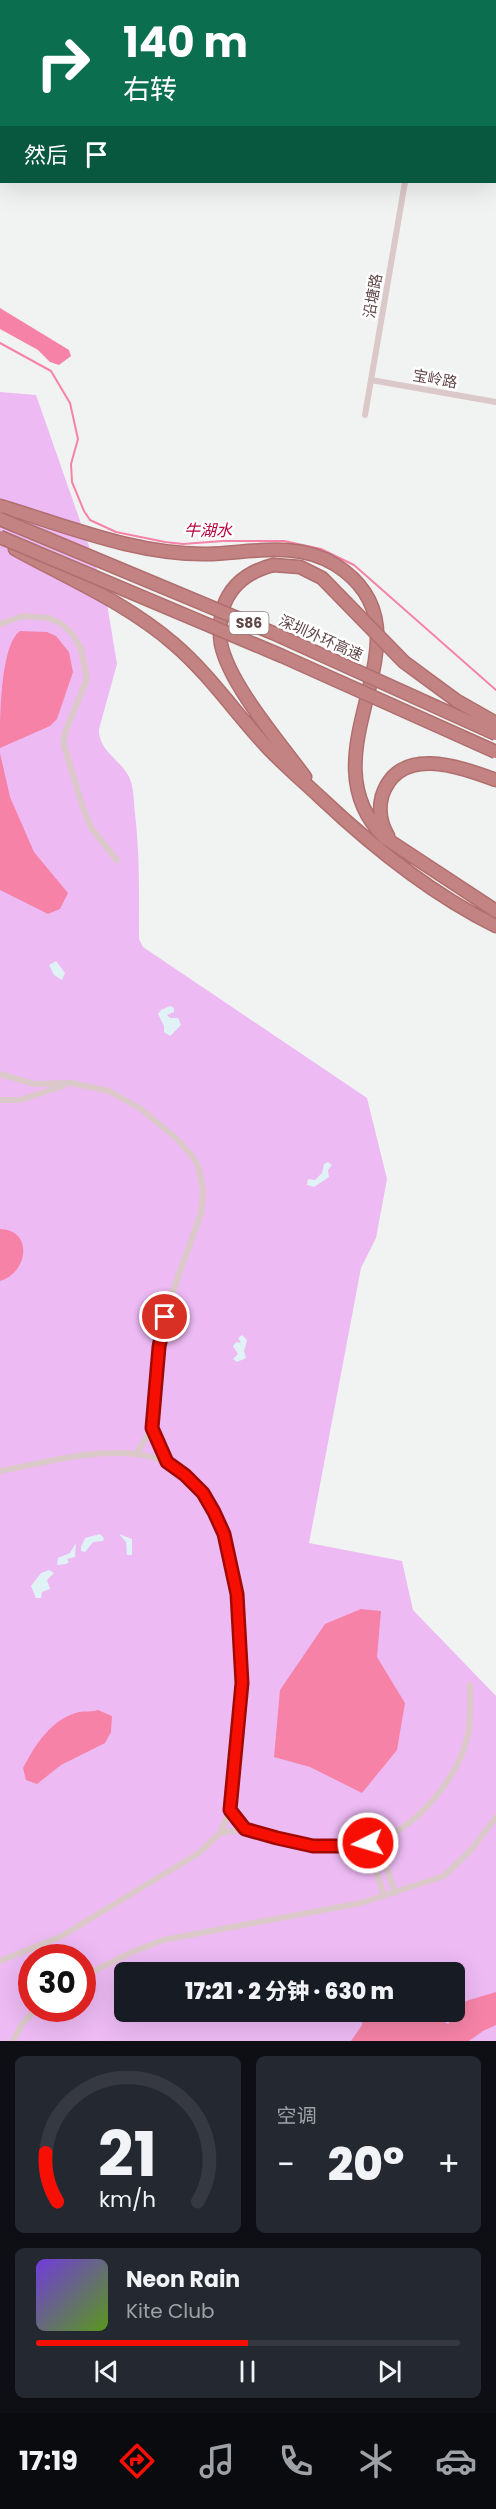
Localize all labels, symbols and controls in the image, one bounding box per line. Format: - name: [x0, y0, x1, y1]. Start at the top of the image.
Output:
- text: 140 m: [123, 13, 248, 72]
- icon: right: [24, 24, 102, 102]
- text: 右转: [123, 71, 177, 108]
- icon: arrive: [80, 138, 113, 171]
- text: 然后: [24, 140, 68, 171]
- street label: 沿塘路: [358, 272, 387, 320]
- street label: 宝岭路: [411, 364, 459, 393]
- water label: 牛湖水: [184, 519, 233, 542]
- street label: 深圳外环高速: [276, 610, 367, 665]
- road number: S86: [230, 612, 268, 634]
- pin: [139, 1291, 190, 1342]
- icon: arrive: [148, 1300, 181, 1333]
- position arrow: [336, 1811, 400, 1875]
- speed limit sign: 30: [18, 1944, 96, 2022]
- text: 17:21 · 2 分钟 · 630 m: [185, 1976, 394, 2007]
- text: 空调: [277, 2102, 317, 2130]
- text: 21: [98, 2110, 157, 2198]
- text: 20°: [328, 2133, 404, 2196]
- text: −: [277, 2141, 295, 2188]
- text: +: [437, 2141, 460, 2188]
- text: km/h: [99, 2184, 156, 2215]
- text: Neon Rain: [126, 2264, 240, 2295]
- text: Kite Club: [126, 2297, 215, 2325]
- icon: previous: [90, 2355, 123, 2388]
- icon: pause: [231, 2355, 264, 2388]
- icon: next: [373, 2355, 406, 2388]
- icon: directions: [116, 2440, 158, 2482]
- icon: music: [196, 2440, 238, 2482]
- icon: phone: [275, 2440, 317, 2482]
- icon: climate: [355, 2440, 397, 2482]
- icon: car: [435, 2440, 477, 2482]
- text: 17:19: [19, 2442, 78, 2479]

